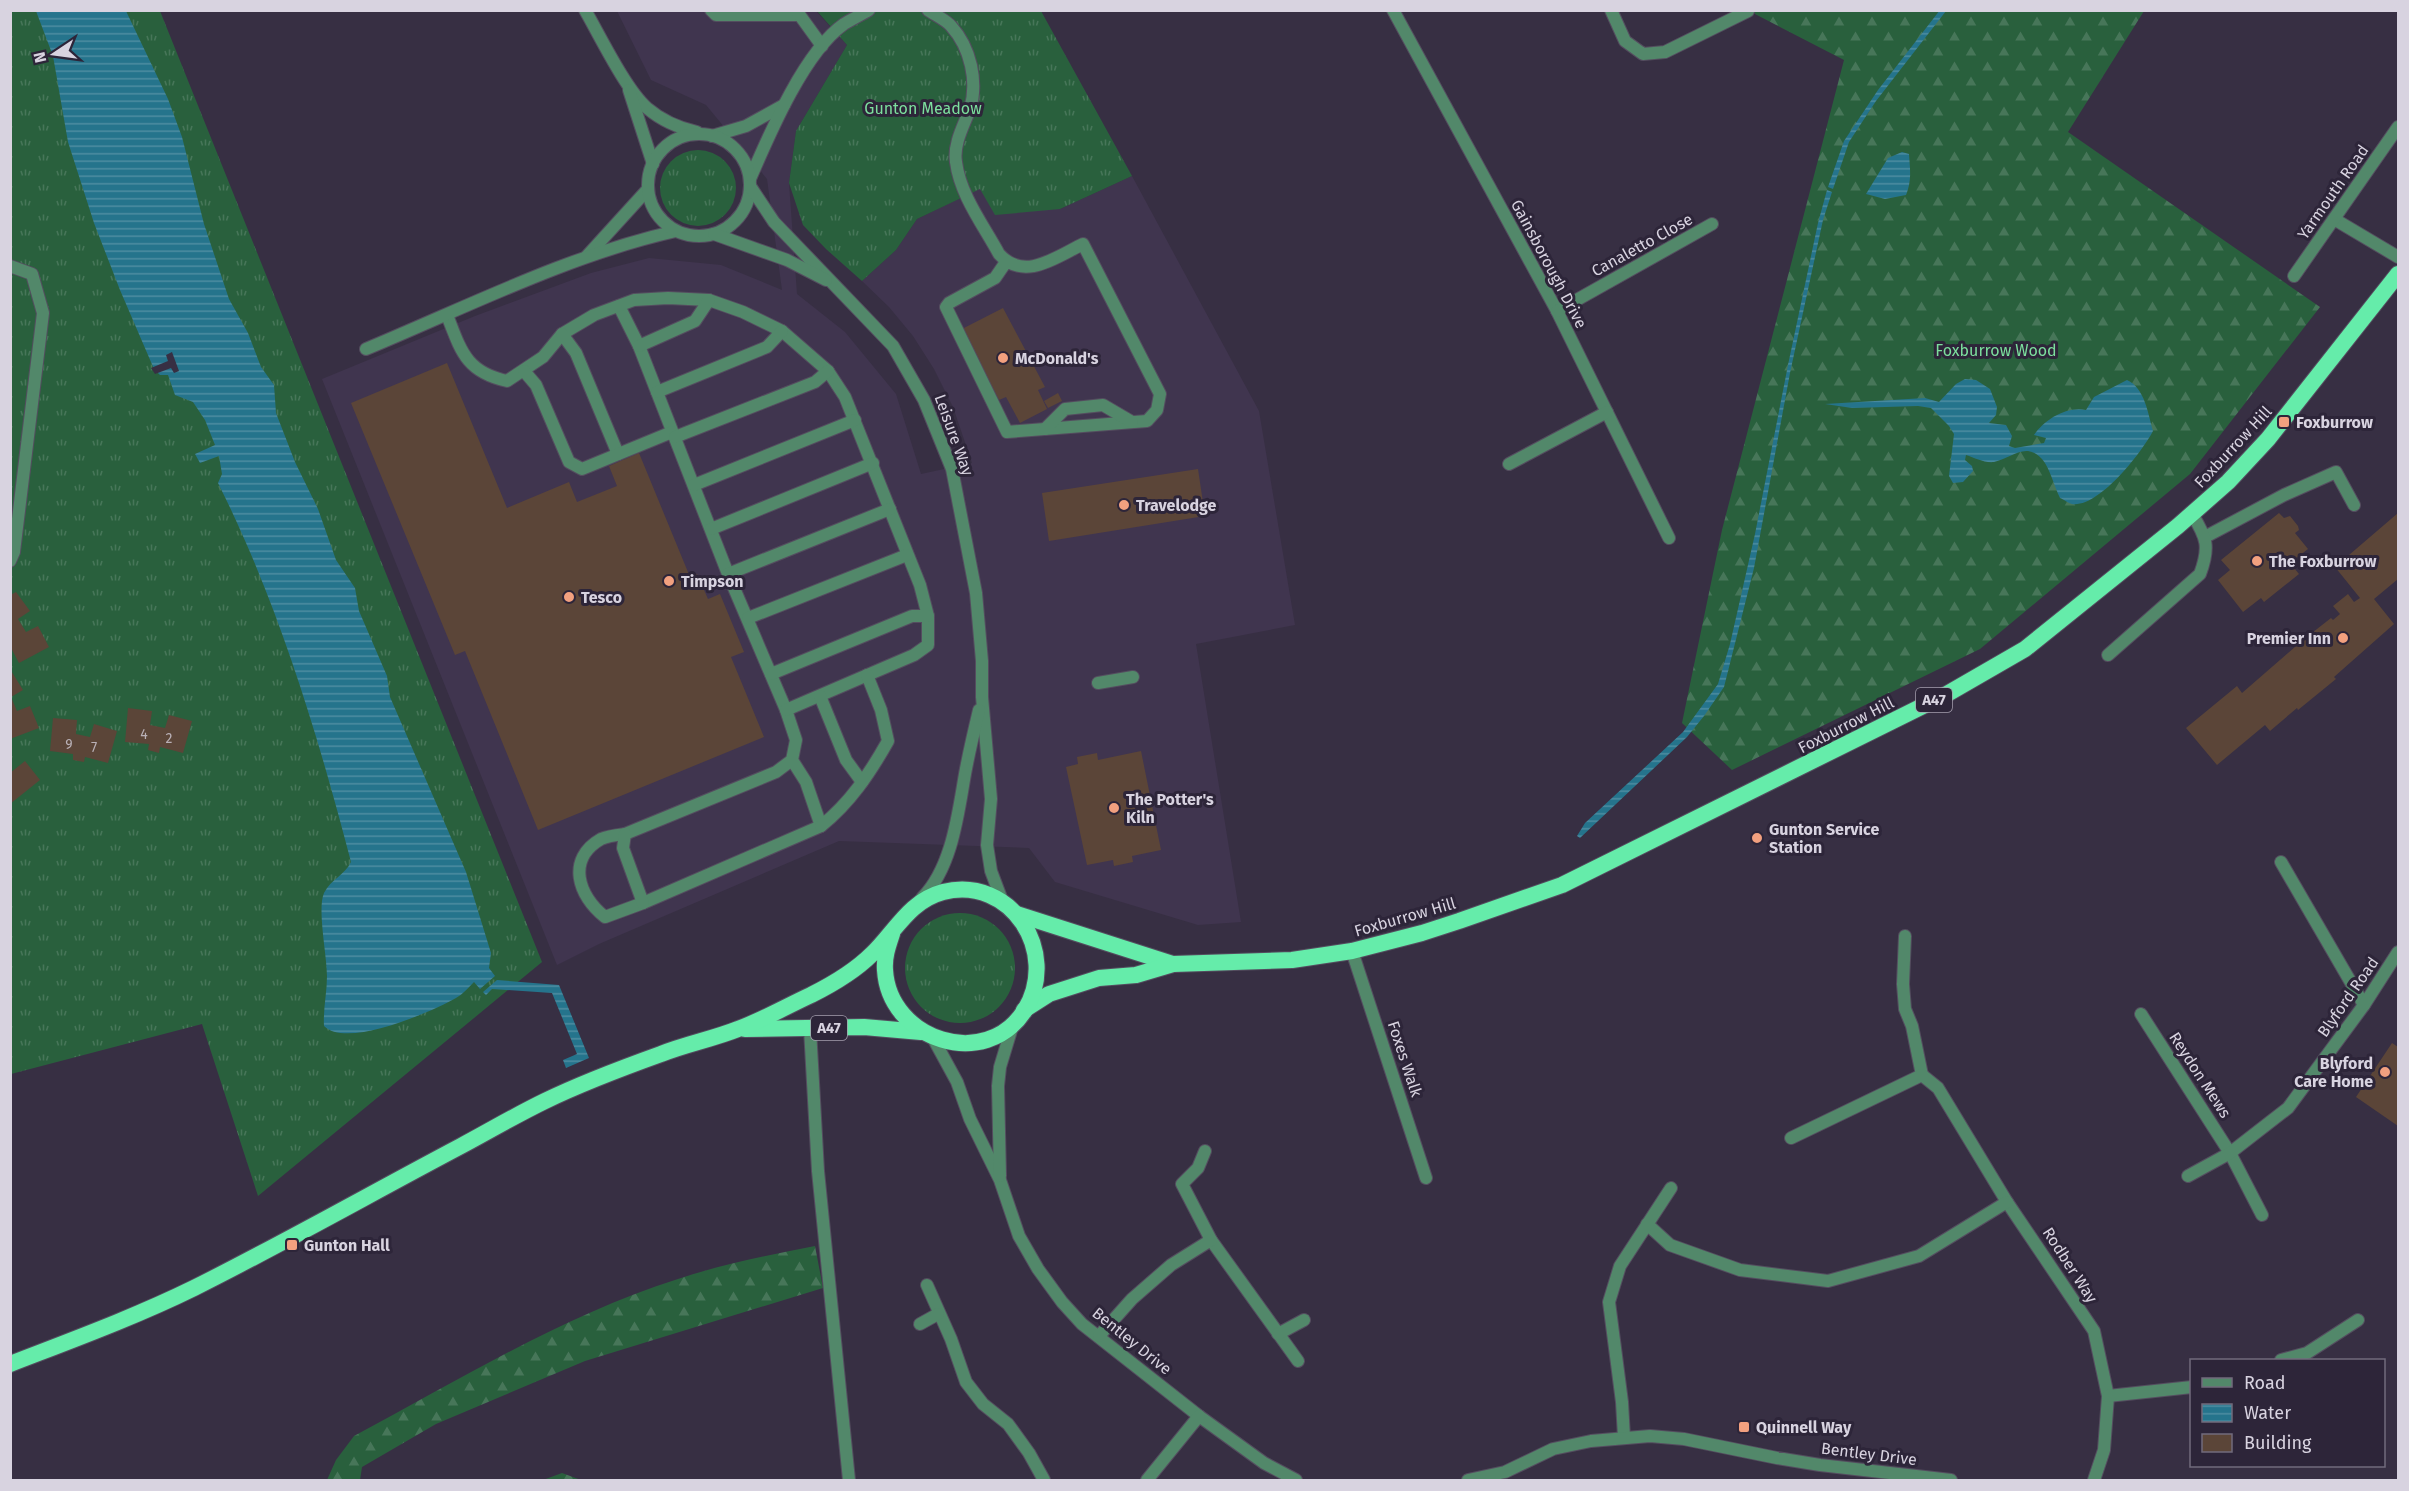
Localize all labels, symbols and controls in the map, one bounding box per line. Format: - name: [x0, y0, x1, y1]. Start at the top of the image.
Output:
- north arrow: [24, 24, 84, 84]
- text: N: [29, 50, 50, 65]
- park label: Gunton Meadow: [864, 99, 982, 118]
- street label: Yarmouth Road: [2293, 141, 2373, 243]
- street label: Gainsborough Drive: [1507, 196, 1591, 332]
- street label: Canaletto Close: [1588, 209, 1696, 281]
- park label: Foxburrow Wood: [1935, 341, 2057, 360]
- place label: McDonald's: [1015, 349, 1099, 368]
- marker: McDonald's: [996, 351, 1010, 365]
- street label: Leisure Way: [930, 392, 978, 478]
- street label: Foxburrow Hill: [2190, 402, 2276, 492]
- place label: Foxburrow: [2296, 413, 2373, 432]
- marker: Foxburrow: [2277, 415, 2291, 429]
- place label: Travelodge: [1136, 496, 1217, 515]
- marker: Travelodge: [1117, 498, 1131, 512]
- place label: The Foxburrow: [2269, 552, 2376, 571]
- marker: The Foxburrow: [2250, 554, 2264, 568]
- place label: Timpson: [681, 572, 744, 591]
- marker: Timpson: [662, 574, 676, 588]
- place label: Tesco: [581, 588, 622, 607]
- marker: Tesco: [562, 590, 576, 604]
- place label: Premier Inn: [2247, 629, 2331, 648]
- marker: Premier Inn: [2336, 631, 2350, 645]
- road number: A47: [1916, 688, 1952, 712]
- street label: Foxburrow Hill: [1795, 693, 1897, 757]
- house number: 4: [140, 726, 148, 743]
- house number: 2: [166, 730, 173, 747]
- house number: 9: [65, 736, 73, 753]
- house number: 7: [91, 739, 97, 756]
- place label: The Potter's Kiln: [1126, 790, 1214, 827]
- marker: The Potter's Kiln: [1107, 801, 1121, 815]
- place label: Gunton Service Station: [1769, 820, 1879, 857]
- marker: Gunton Service Station: [1750, 831, 1764, 845]
- street label: Foxburrow Hill: [1352, 893, 1458, 941]
- street label: Blyford Road: [2314, 953, 2382, 1041]
- road number: A47: [811, 1016, 847, 1040]
- street label: Foxes Walk: [1384, 1019, 1426, 1100]
- street label: Reydon Mews: [2165, 1029, 2235, 1121]
- place label: Blyford Care Home: [2294, 1054, 2373, 1091]
- marker: Blyford Care Home: [2378, 1065, 2392, 1079]
- street label: Rodber Way: [2039, 1224, 2101, 1306]
- place label: Gunton Hall: [304, 1236, 390, 1255]
- marker: Gunton Hall: [285, 1238, 299, 1252]
- street label: Bentley Drive: [1089, 1303, 1175, 1379]
- legend: [2190, 1359, 2385, 1467]
- text: Road: [2244, 1372, 2286, 1394]
- text: Water: [2244, 1402, 2291, 1424]
- place label: Quinnell Way: [1756, 1418, 1852, 1437]
- marker: Quinnell Way: [1737, 1420, 1751, 1434]
- text: Building: [2244, 1432, 2312, 1454]
- street label: Bentley Drive: [1820, 1439, 1918, 1469]

